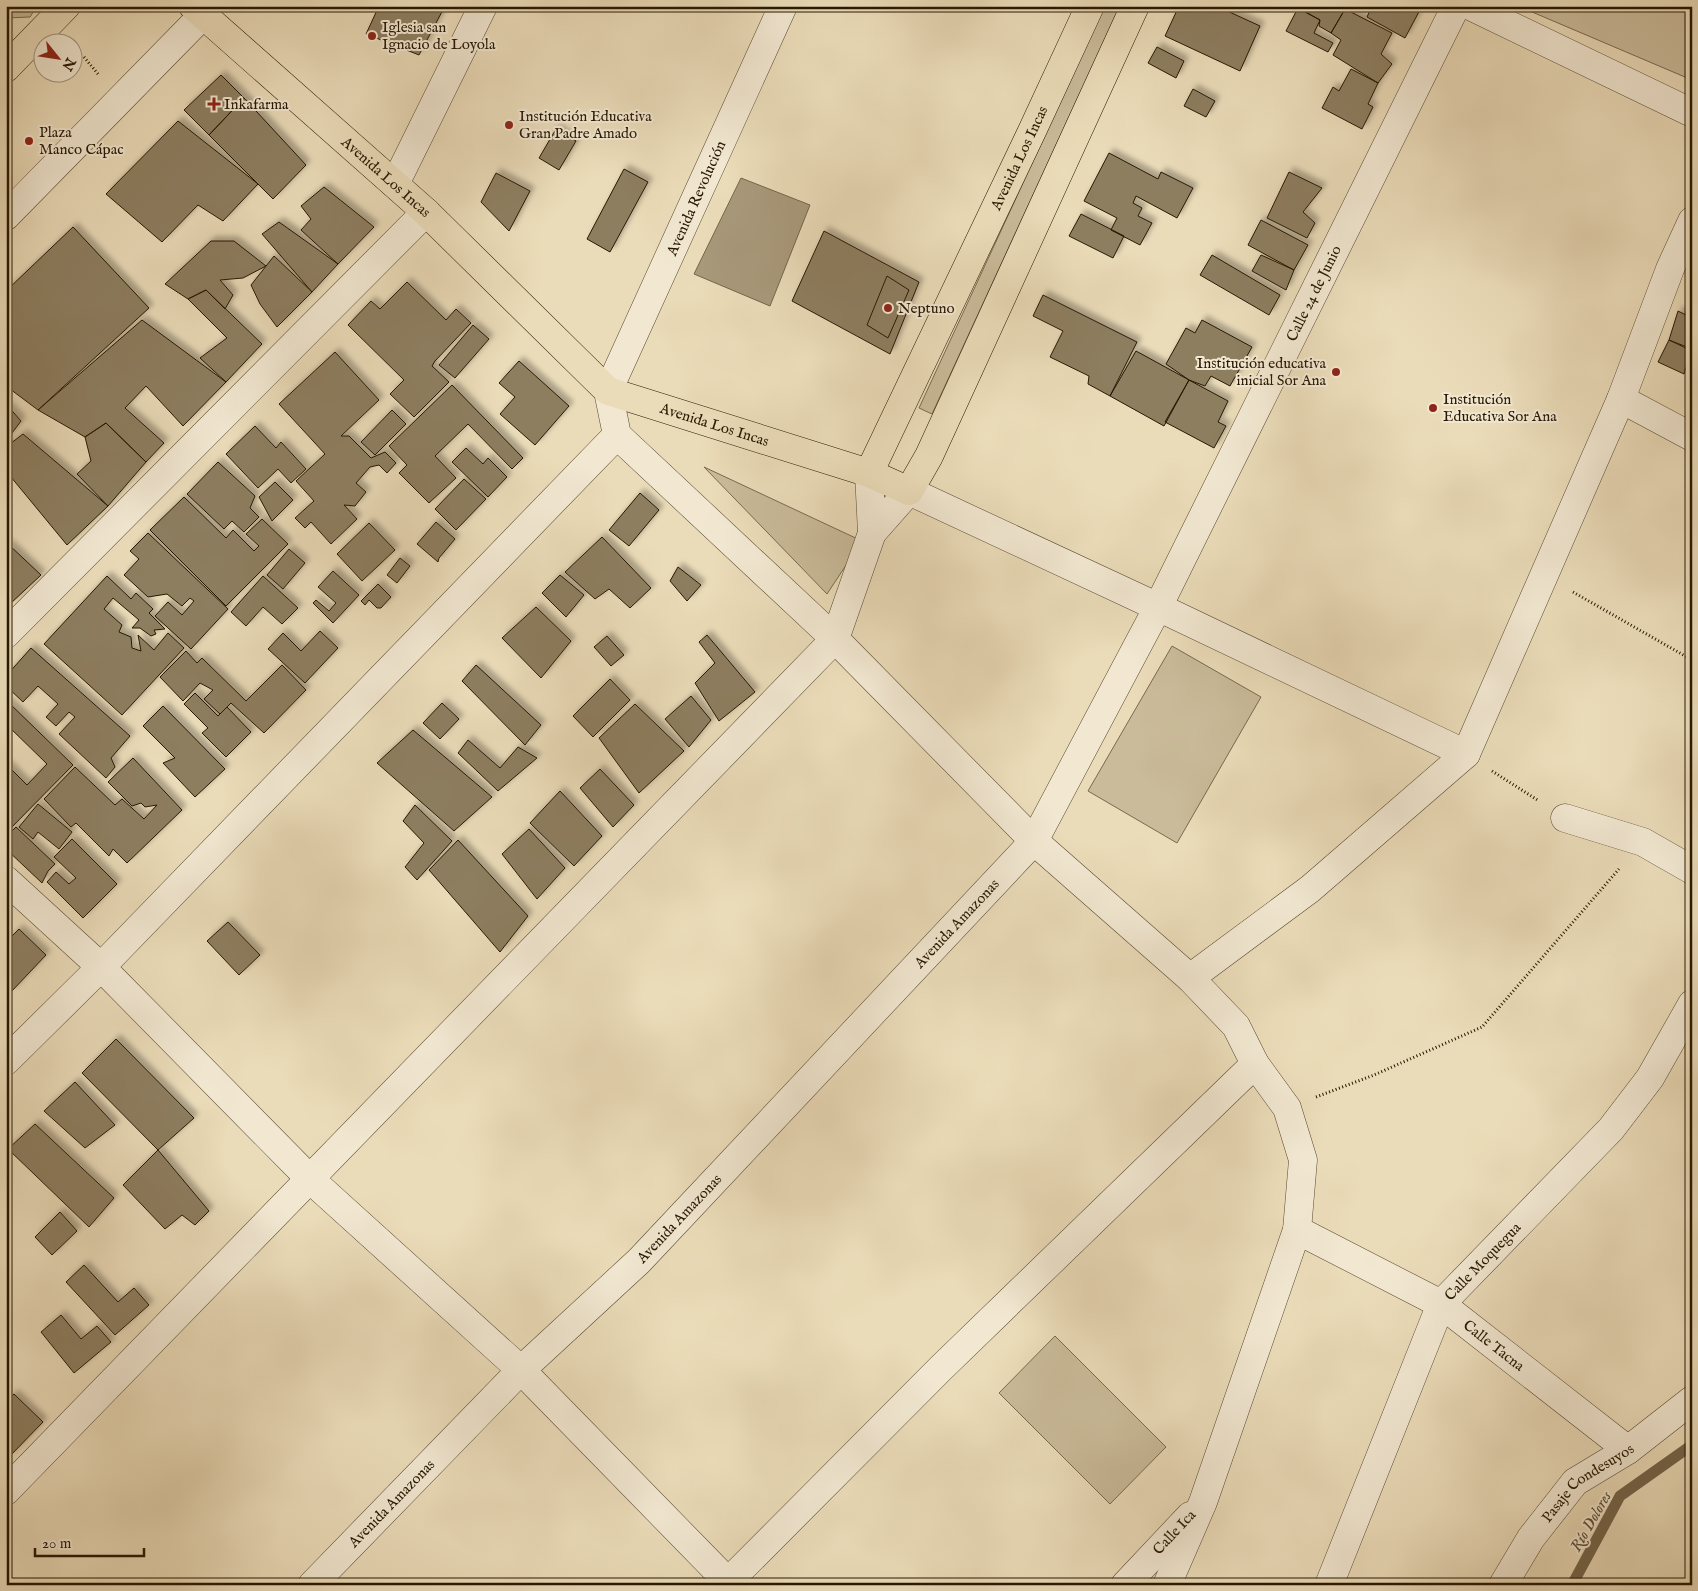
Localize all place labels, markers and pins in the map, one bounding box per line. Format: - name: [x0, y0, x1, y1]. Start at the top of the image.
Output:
- place label: Iglesia san Ignacio de Loyola: [382, 18, 496, 54]
- marker: Iglesia san Ignacio de Loyola: [366, 30, 378, 42]
- place label: Inkafarma: [224, 95, 289, 114]
- marker: Inkafarma: [208, 98, 220, 110]
- place label: Institución Educativa Gran Padre Amado: [519, 107, 652, 143]
- marker: Institución Educativa Gran Padre Amado: [503, 119, 515, 131]
- place label: Plaza Manco Cápac: [39, 123, 124, 159]
- marker: Plaza Manco Cápac: [23, 135, 35, 147]
- place label: Neptuno: [898, 299, 955, 318]
- marker: Neptuno: [882, 302, 894, 314]
- place label: Institución educativa inicial Sor Ana: [1197, 354, 1327, 390]
- marker: Institución educativa inicial Sor Ana: [1330, 366, 1342, 378]
- place label: Institución Educativa Sor Ana: [1443, 390, 1557, 426]
- marker: Institución Educativa Sor Ana: [1427, 402, 1439, 414]

